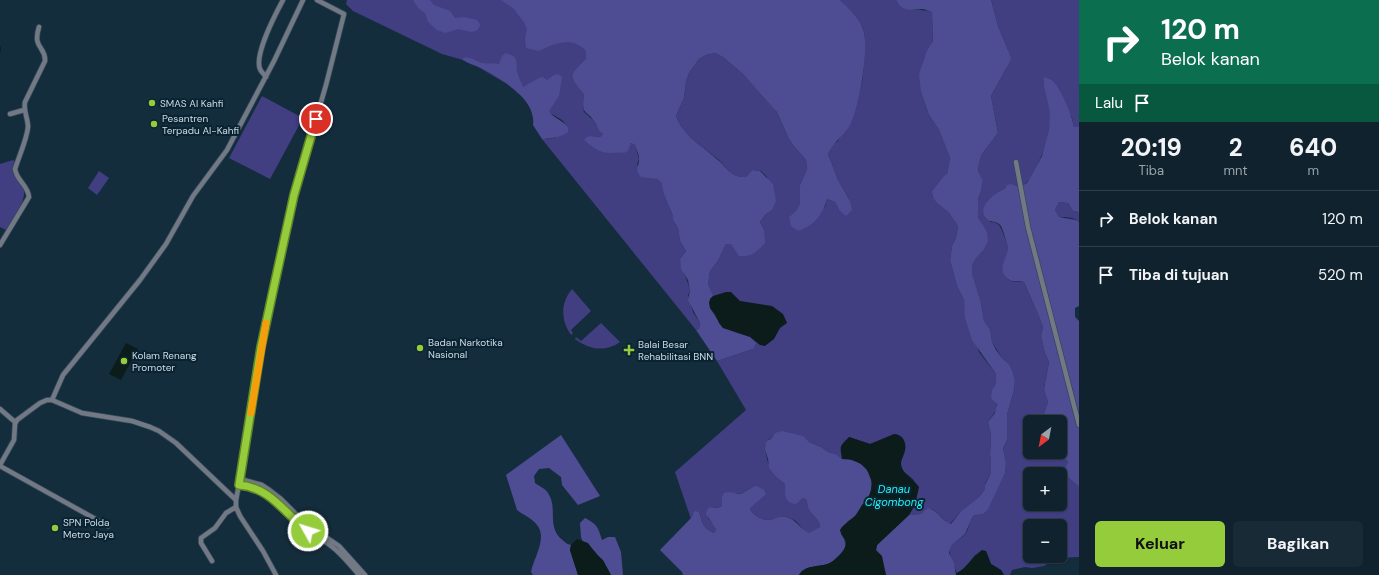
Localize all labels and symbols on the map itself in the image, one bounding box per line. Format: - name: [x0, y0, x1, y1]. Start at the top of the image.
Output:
- place label: SMAS Al Kahfi: [160, 97, 224, 110]
- marker: SMAS Al Kahfi: [147, 98, 157, 108]
- pin: [299, 102, 333, 136]
- place label: Pesantren Terpadu Al-Kahfi: [162, 112, 240, 137]
- marker: Pesantren Terpadu Al-Kahfi: [149, 119, 159, 129]
- place label: Badan Narkotika Nasional: [428, 336, 503, 361]
- place label: Balai Besar Rehabilitasi BNN: [638, 338, 713, 363]
- marker: Badan Narkotika Nasional: [415, 343, 425, 353]
- marker: Balai Besar Rehabilitasi BNN: [623, 344, 635, 356]
- place label: Kolam Renang Promoter: [132, 349, 197, 374]
- marker: Kolam Renang Promoter: [119, 356, 129, 366]
- north arrow: [1023, 415, 1067, 459]
- water label: Danau Cigombong: [865, 482, 924, 509]
- position arrow: [287, 510, 329, 552]
- place label: SPN Polda Metro Jaya: [63, 516, 114, 541]
- marker: SPN Polda Metro Jaya: [50, 523, 60, 533]

